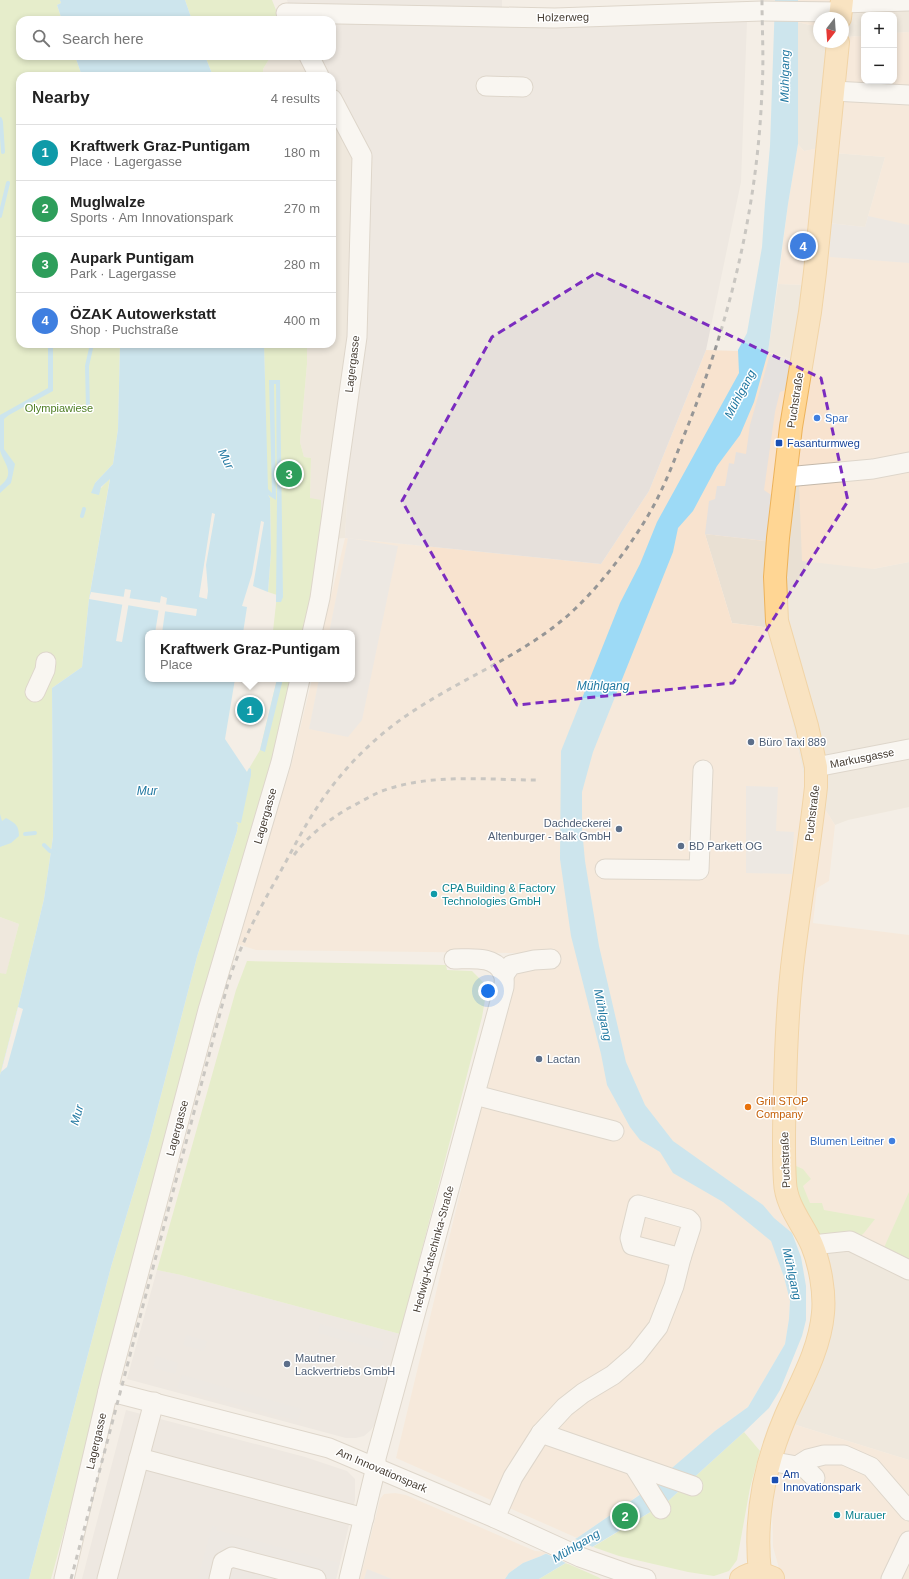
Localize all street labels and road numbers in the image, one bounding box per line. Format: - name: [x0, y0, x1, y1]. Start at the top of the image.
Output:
- street label: Holzerweg: [537, 11, 589, 23]
- street label: Lagergasse: [343, 335, 361, 393]
- street label: Puchstraße: [785, 371, 805, 429]
- street label: Markusgasse: [829, 746, 895, 770]
- street label: Puchstraße: [803, 784, 821, 842]
- street label: Lagergasse: [251, 787, 279, 845]
- street label: Lagergasse: [164, 1099, 190, 1157]
- street label: Puchstraße: [778, 1132, 792, 1188]
- street label: Hedwig-Katschinka-Straße: [410, 1184, 456, 1314]
- street label: Lagergasse: [84, 1412, 108, 1470]
- street label: Am Innovationspark: [335, 1445, 430, 1495]

